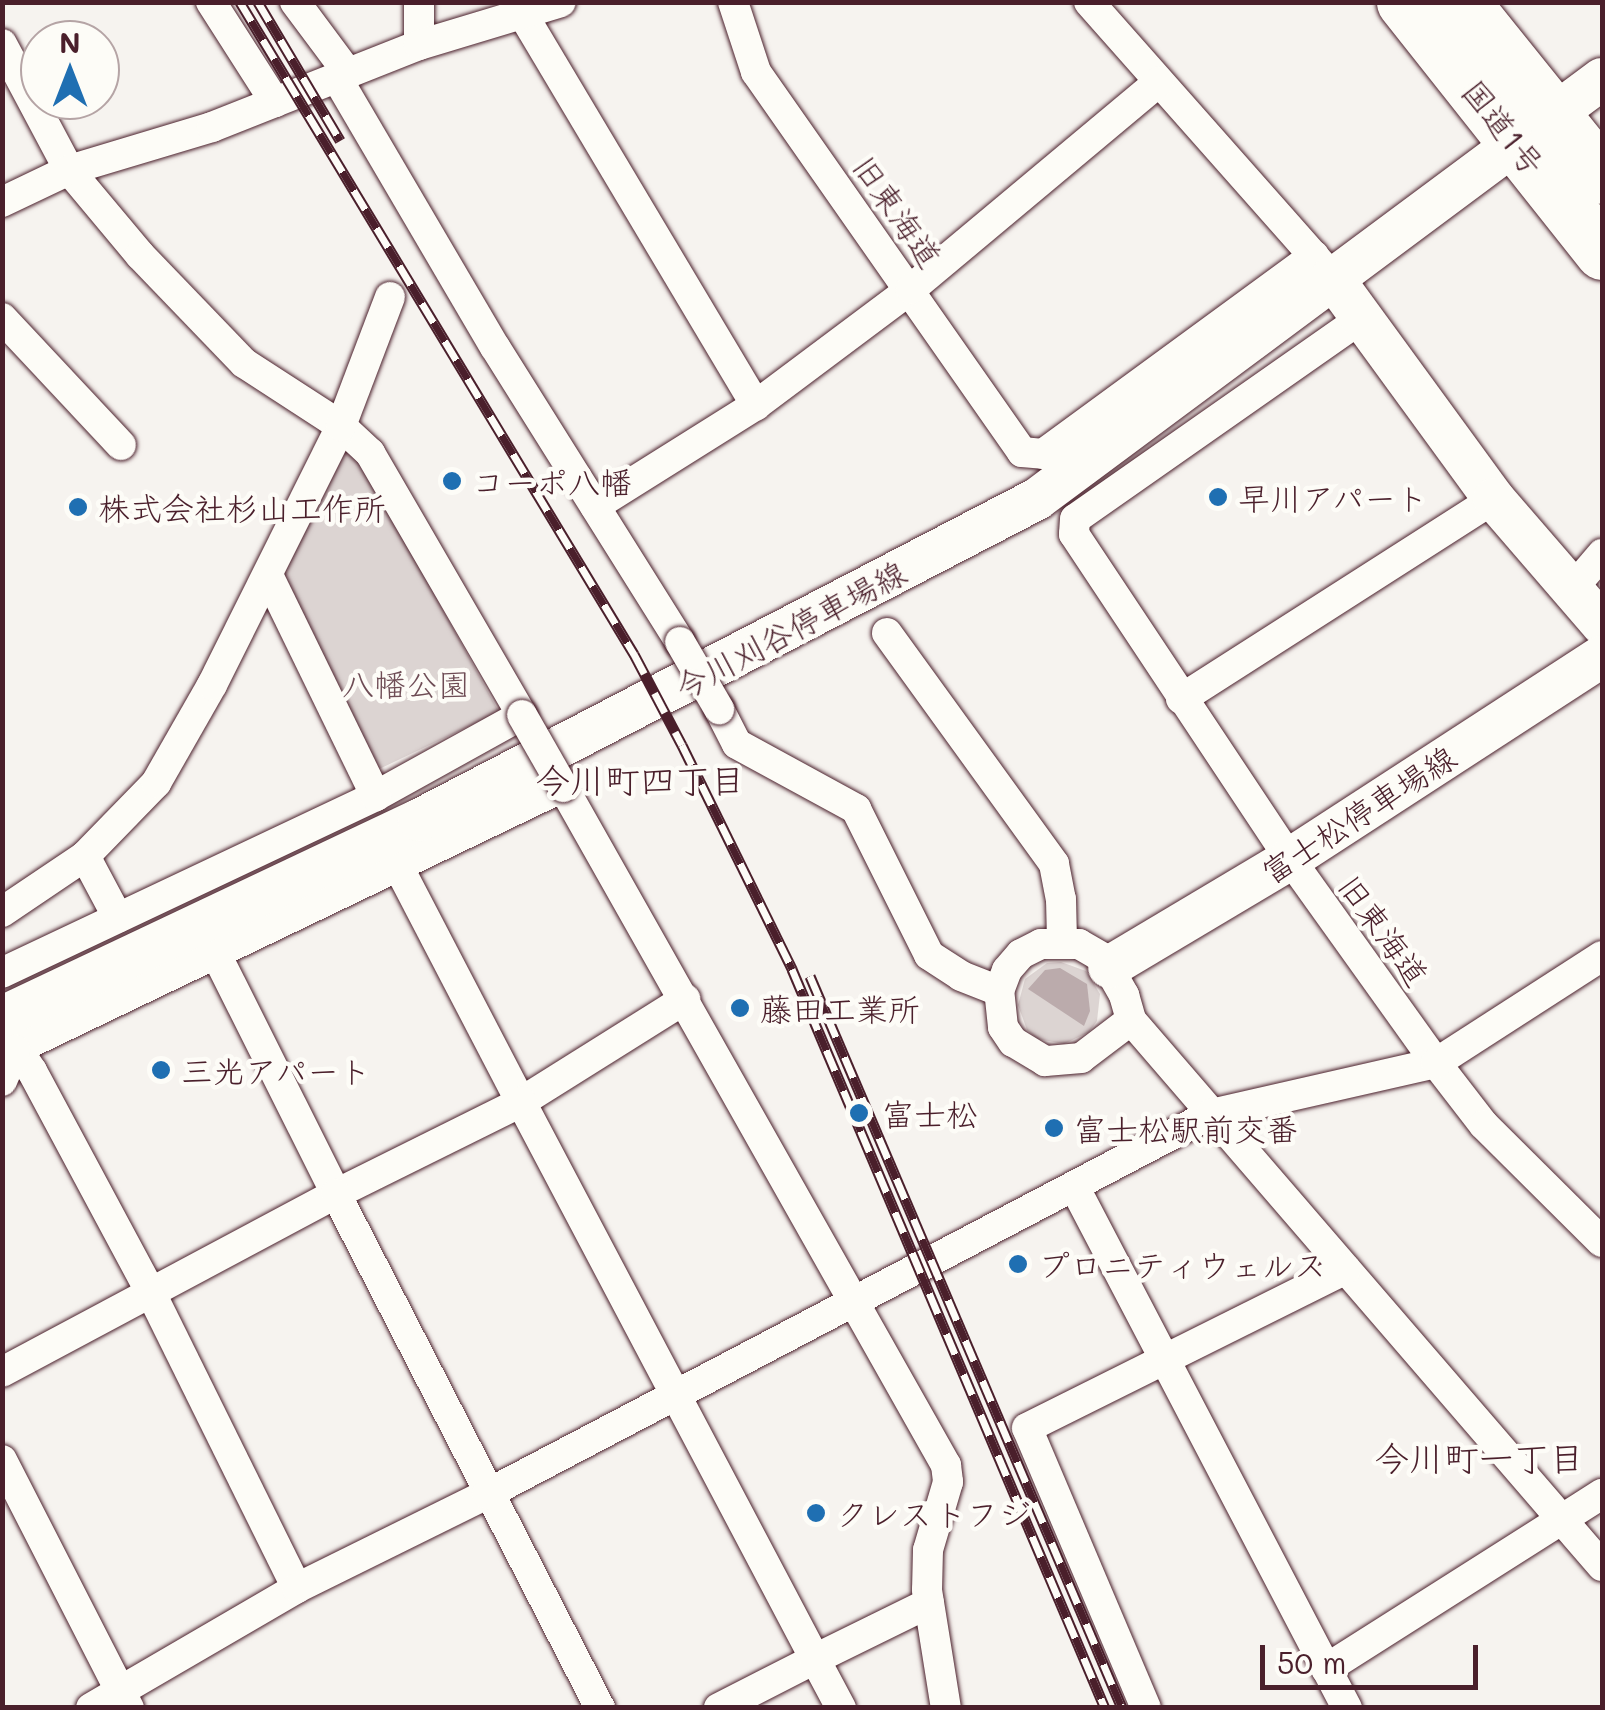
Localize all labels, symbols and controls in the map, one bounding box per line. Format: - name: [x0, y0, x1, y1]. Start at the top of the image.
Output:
- north arrow: [20, 20, 120, 120]
- text: N: [59, 24, 81, 60]
- street label: 国道1号: [1455, 72, 1553, 182]
- street label: 旧東海道: [846, 148, 950, 274]
- place label: コーポ八幡: [472, 462, 632, 500]
- marker: コーポ八幡: [441, 470, 463, 492]
- place label: 早川アパート: [1238, 478, 1430, 516]
- marker: 早川アパート: [1207, 486, 1229, 508]
- place label: 株式会社杉山工作所: [98, 488, 386, 526]
- marker: 株式会社杉山工作所: [67, 496, 89, 518]
- street label: 今川刈谷停車場線: [668, 552, 912, 706]
- park label: 八幡公園: [342, 664, 470, 702]
- street label: 富士松停車場線: [1254, 737, 1462, 891]
- district label: 今川町四丁目: [535, 758, 745, 800]
- street label: 旧東海道: [1331, 867, 1437, 993]
- place label: 藤田工業所: [760, 989, 920, 1027]
- marker: 藤田工業所: [729, 997, 751, 1019]
- place label: 三光アパート: [181, 1051, 373, 1089]
- marker: 三光アパート: [150, 1059, 172, 1081]
- place label: 富士松: [882, 1094, 978, 1132]
- marker: 富士松: [846, 1100, 872, 1126]
- place label: 富士松駅前交番: [1074, 1109, 1298, 1147]
- marker: 富士松駅前交番: [1043, 1117, 1065, 1139]
- place label: プロニティウェルス: [1038, 1245, 1326, 1283]
- marker: プロニティウェルス: [1007, 1253, 1029, 1275]
- district label: 今川町一丁目: [1374, 1436, 1584, 1478]
- place label: クレストフジ: [836, 1494, 1028, 1532]
- marker: クレストフジ: [805, 1502, 827, 1524]
- scale bar: [1265, 1625, 1482, 1687]
- text: 50 m: [1277, 1642, 1347, 1682]

